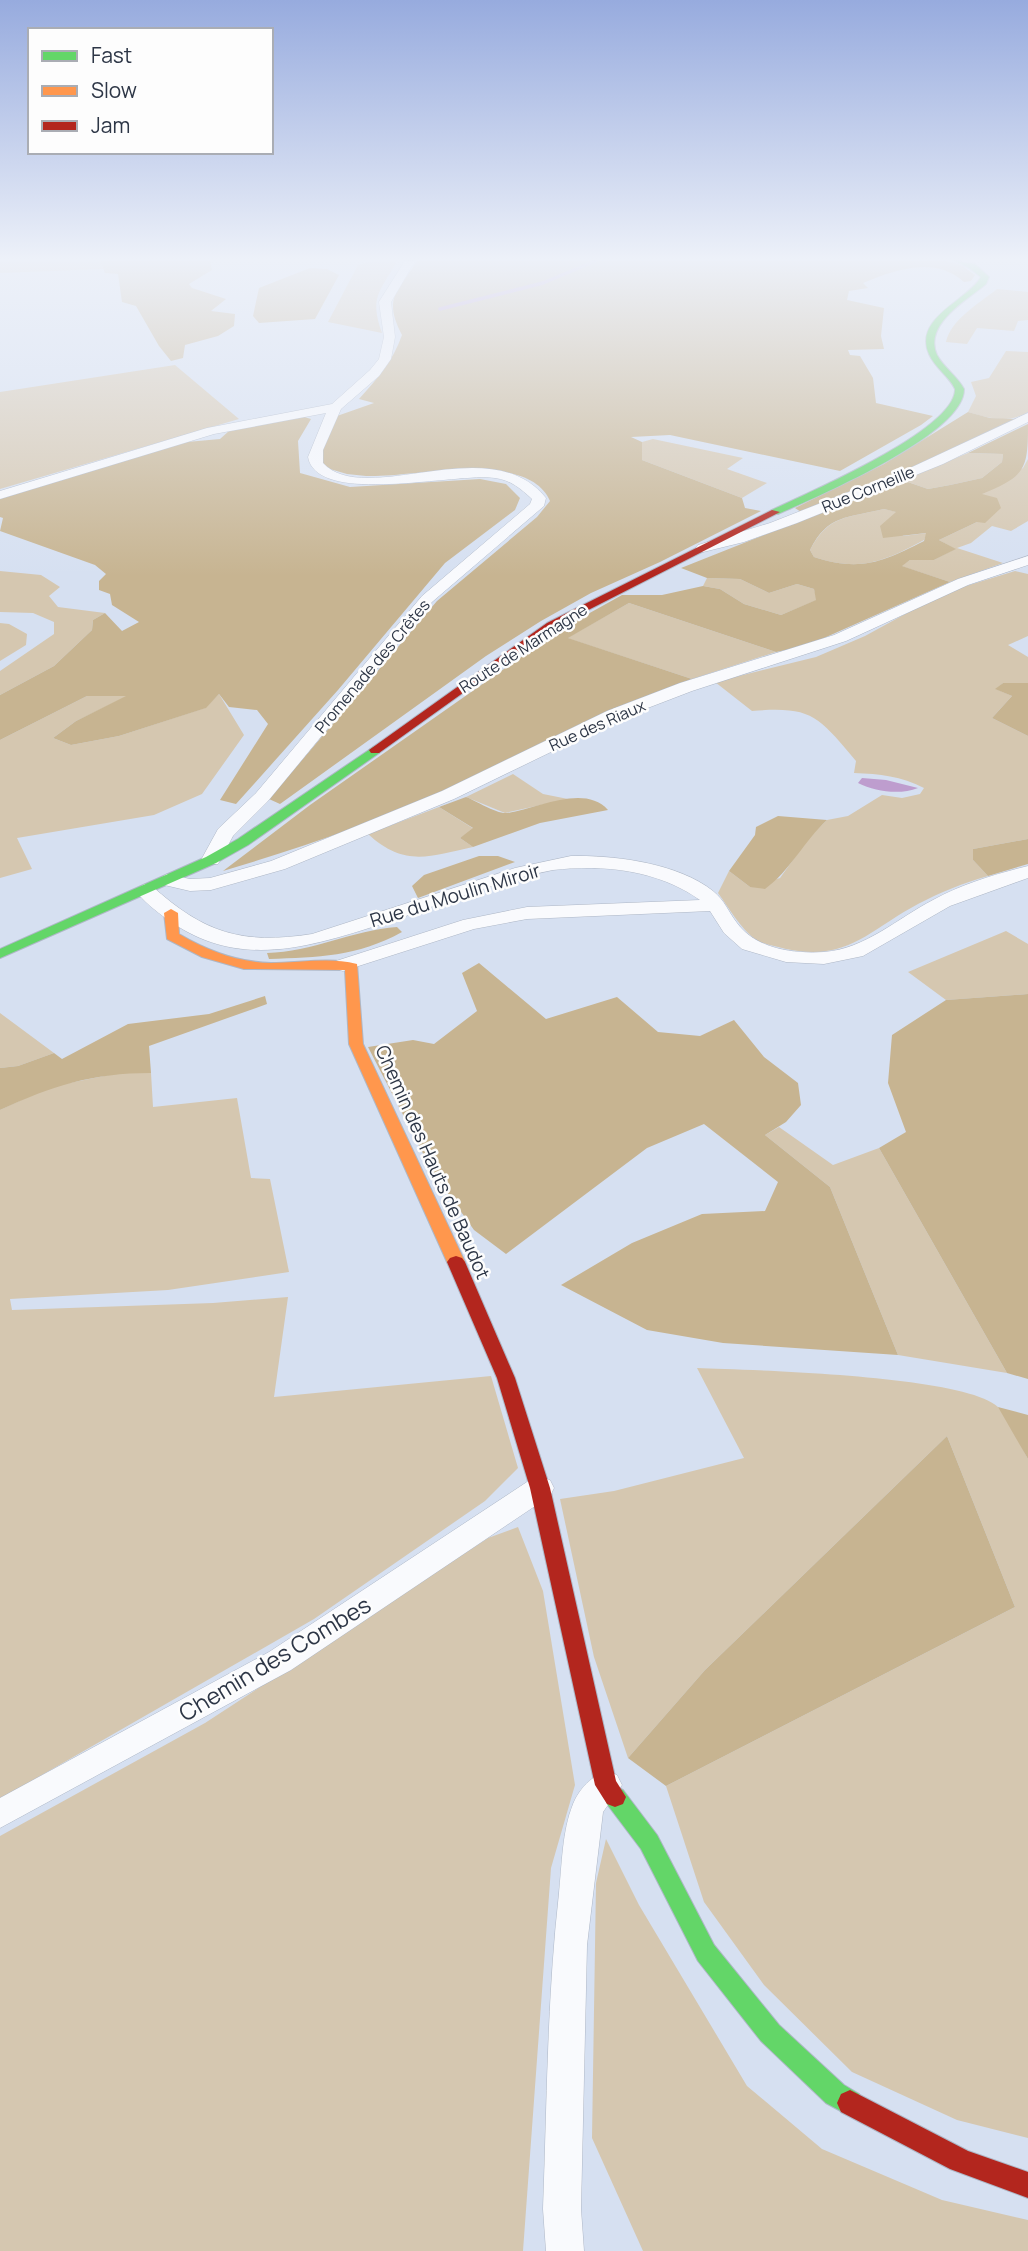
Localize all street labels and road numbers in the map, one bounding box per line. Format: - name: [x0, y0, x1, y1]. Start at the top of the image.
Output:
- street label: Rue Corneille: [818, 460, 918, 518]
- street label: Promenade des Crêtes: [309, 594, 435, 738]
- street label: Route de Marmagne: [455, 598, 591, 698]
- street label: Rue des Riaux: [545, 694, 649, 756]
- street label: Rue du Moulin Miroir: [367, 857, 543, 933]
- street label: Chemin des Hauts de Baudot: [370, 1041, 496, 1283]
- street label: Chemin des Combes: [172, 1588, 376, 1728]

